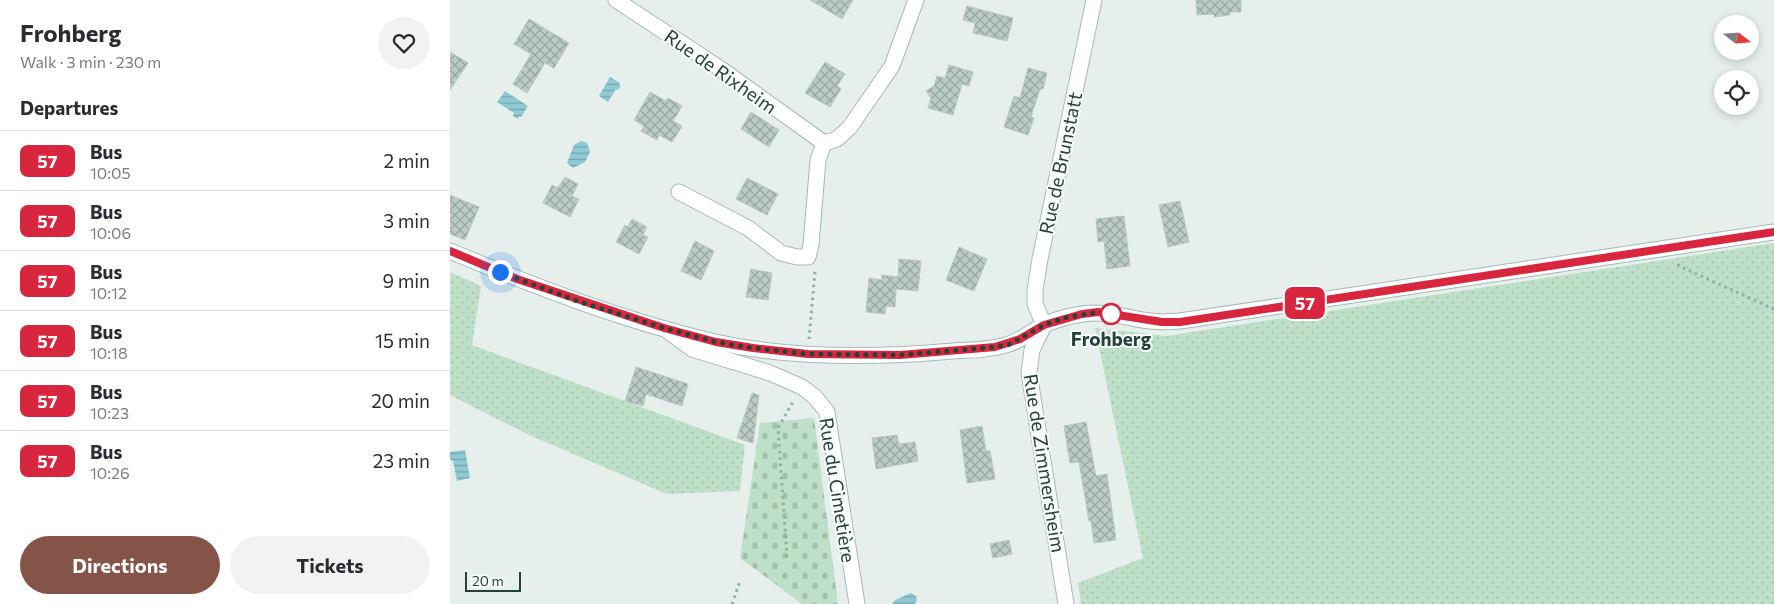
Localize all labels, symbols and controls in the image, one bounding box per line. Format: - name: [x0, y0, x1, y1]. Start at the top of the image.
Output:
- north arrow: [1714, 15, 1759, 60]
- map controls: [1714, 15, 1759, 115]
- button: heart: [378, 17, 430, 69]
- text: Frohberg: [20, 18, 121, 47]
- street label: Rue de Rixheim: [660, 24, 782, 118]
- text: Walk · 3 min · 230 m: [20, 52, 161, 71]
- button: locate: [1714, 70, 1759, 115]
- street label: Rue de Brunstatt: [1034, 90, 1086, 236]
- text: Departures: [20, 96, 118, 119]
- text: Bus: [90, 140, 122, 163]
- text: 2 min: [383, 149, 430, 172]
- text: 57: [37, 150, 58, 172]
- text: 10:05: [90, 163, 131, 182]
- text: Bus: [90, 200, 122, 223]
- text: 3 min: [383, 209, 430, 232]
- text: 57: [37, 210, 58, 232]
- text: 10:06: [90, 223, 131, 242]
- text: Bus: [90, 260, 122, 283]
- your location: [488, 260, 513, 285]
- text: 9 min: [382, 269, 430, 292]
- text: 57: [37, 270, 58, 292]
- text: 10:12: [90, 283, 127, 302]
- line badge: 57: [1282, 287, 1328, 319]
- text: 57: [1295, 292, 1315, 314]
- marker: Frohberg: [1100, 303, 1122, 325]
- text: Bus: [90, 320, 122, 343]
- place label: Frohberg: [1071, 327, 1152, 350]
- text: 15 min: [375, 329, 430, 352]
- text: 57: [37, 330, 58, 352]
- text: 10:18: [90, 343, 128, 362]
- street label: Rue de Zimmersheim: [1020, 372, 1070, 554]
- text: Bus: [90, 380, 122, 403]
- text: 20 min: [371, 389, 430, 412]
- text: 57: [37, 390, 58, 412]
- text: 10:23: [90, 403, 129, 422]
- street label: Rue du Cimetière: [815, 416, 861, 564]
- text: Bus: [90, 440, 122, 463]
- text: 23 min: [373, 449, 430, 472]
- text: 57: [37, 450, 58, 472]
- text: 10:26: [90, 463, 130, 482]
- button: Directions: [20, 536, 220, 594]
- button: Tickets: [230, 536, 430, 594]
- scale bar: [465, 569, 521, 592]
- text: 20 m: [472, 572, 504, 589]

